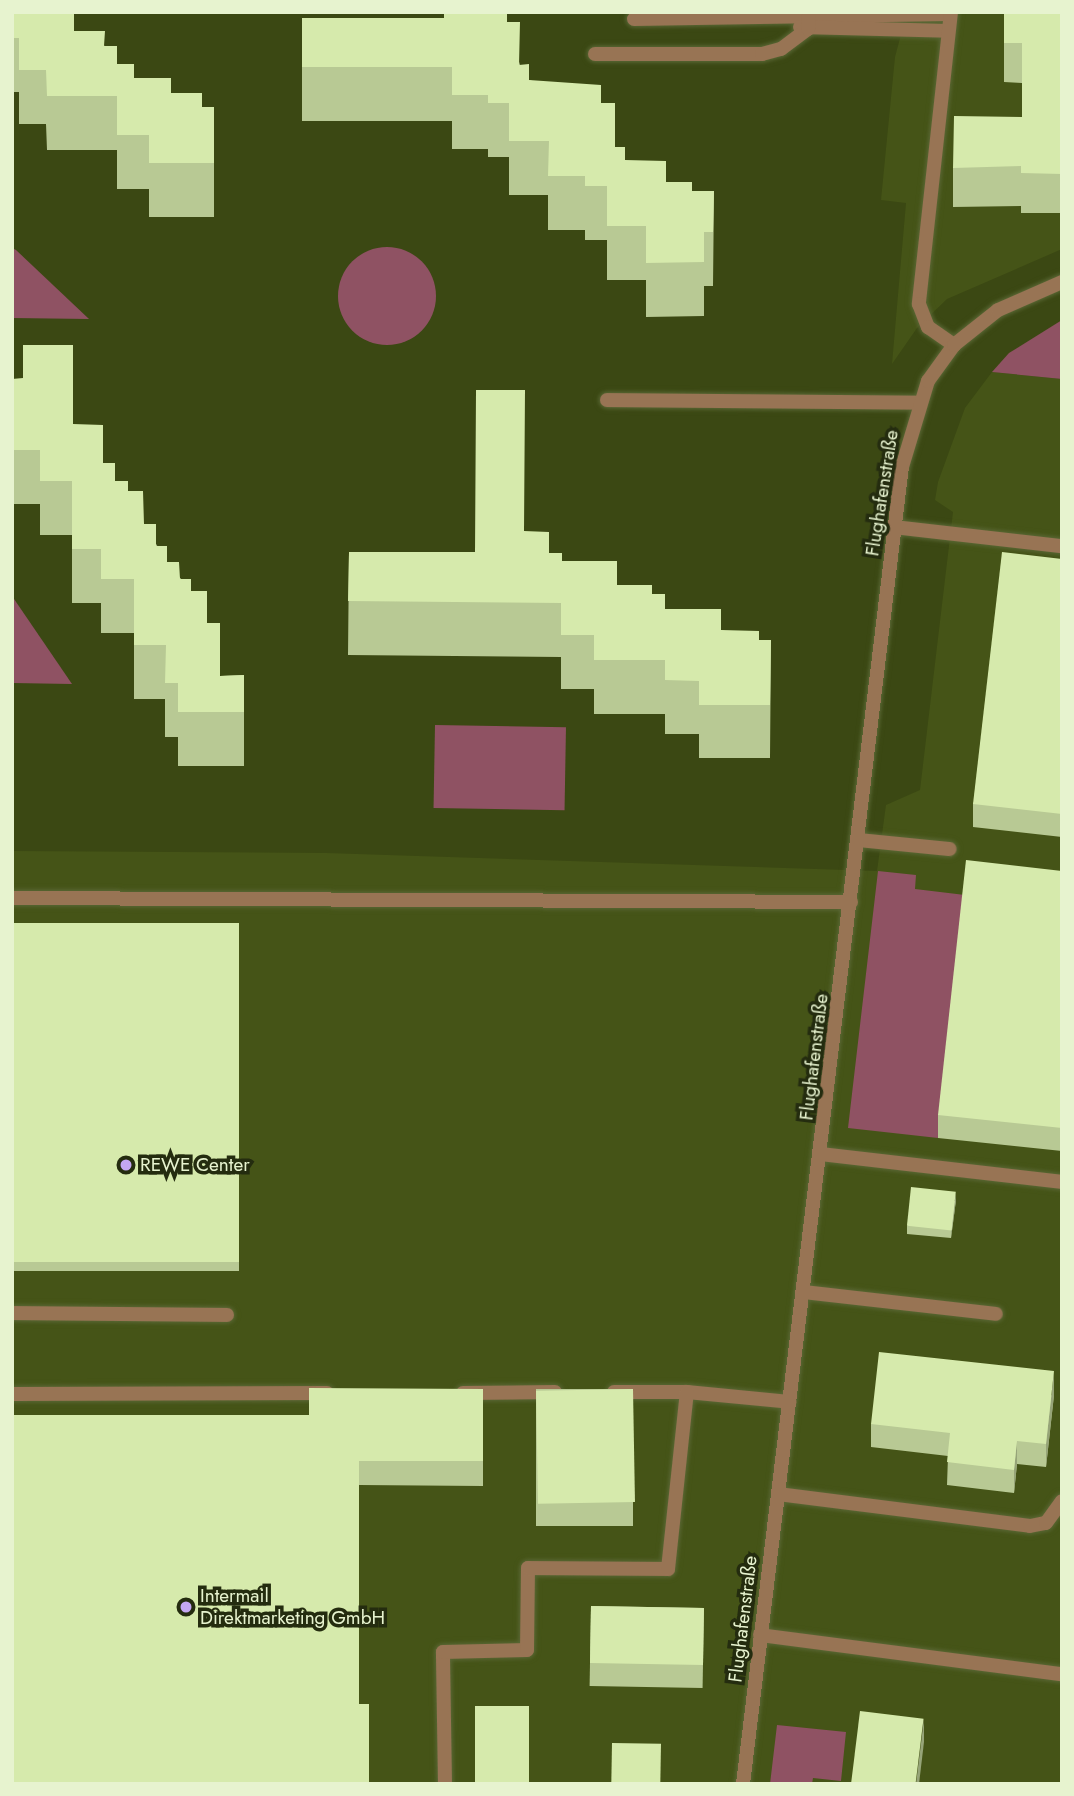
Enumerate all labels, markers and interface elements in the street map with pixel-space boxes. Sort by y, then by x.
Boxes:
street label: Flughafenstraße [861,428,903,558]
street label: Flughafenstraße [795,992,833,1122]
place label: REWE Center [140,1154,250,1176]
marker: REWE Center [118,1157,134,1173]
street label: Flughafenstraße [724,1554,762,1684]
place label: Intermail Direktmarketing GmbH [200,1585,385,1629]
marker: Intermail Direktmarketing GmbH [178,1599,194,1615]

